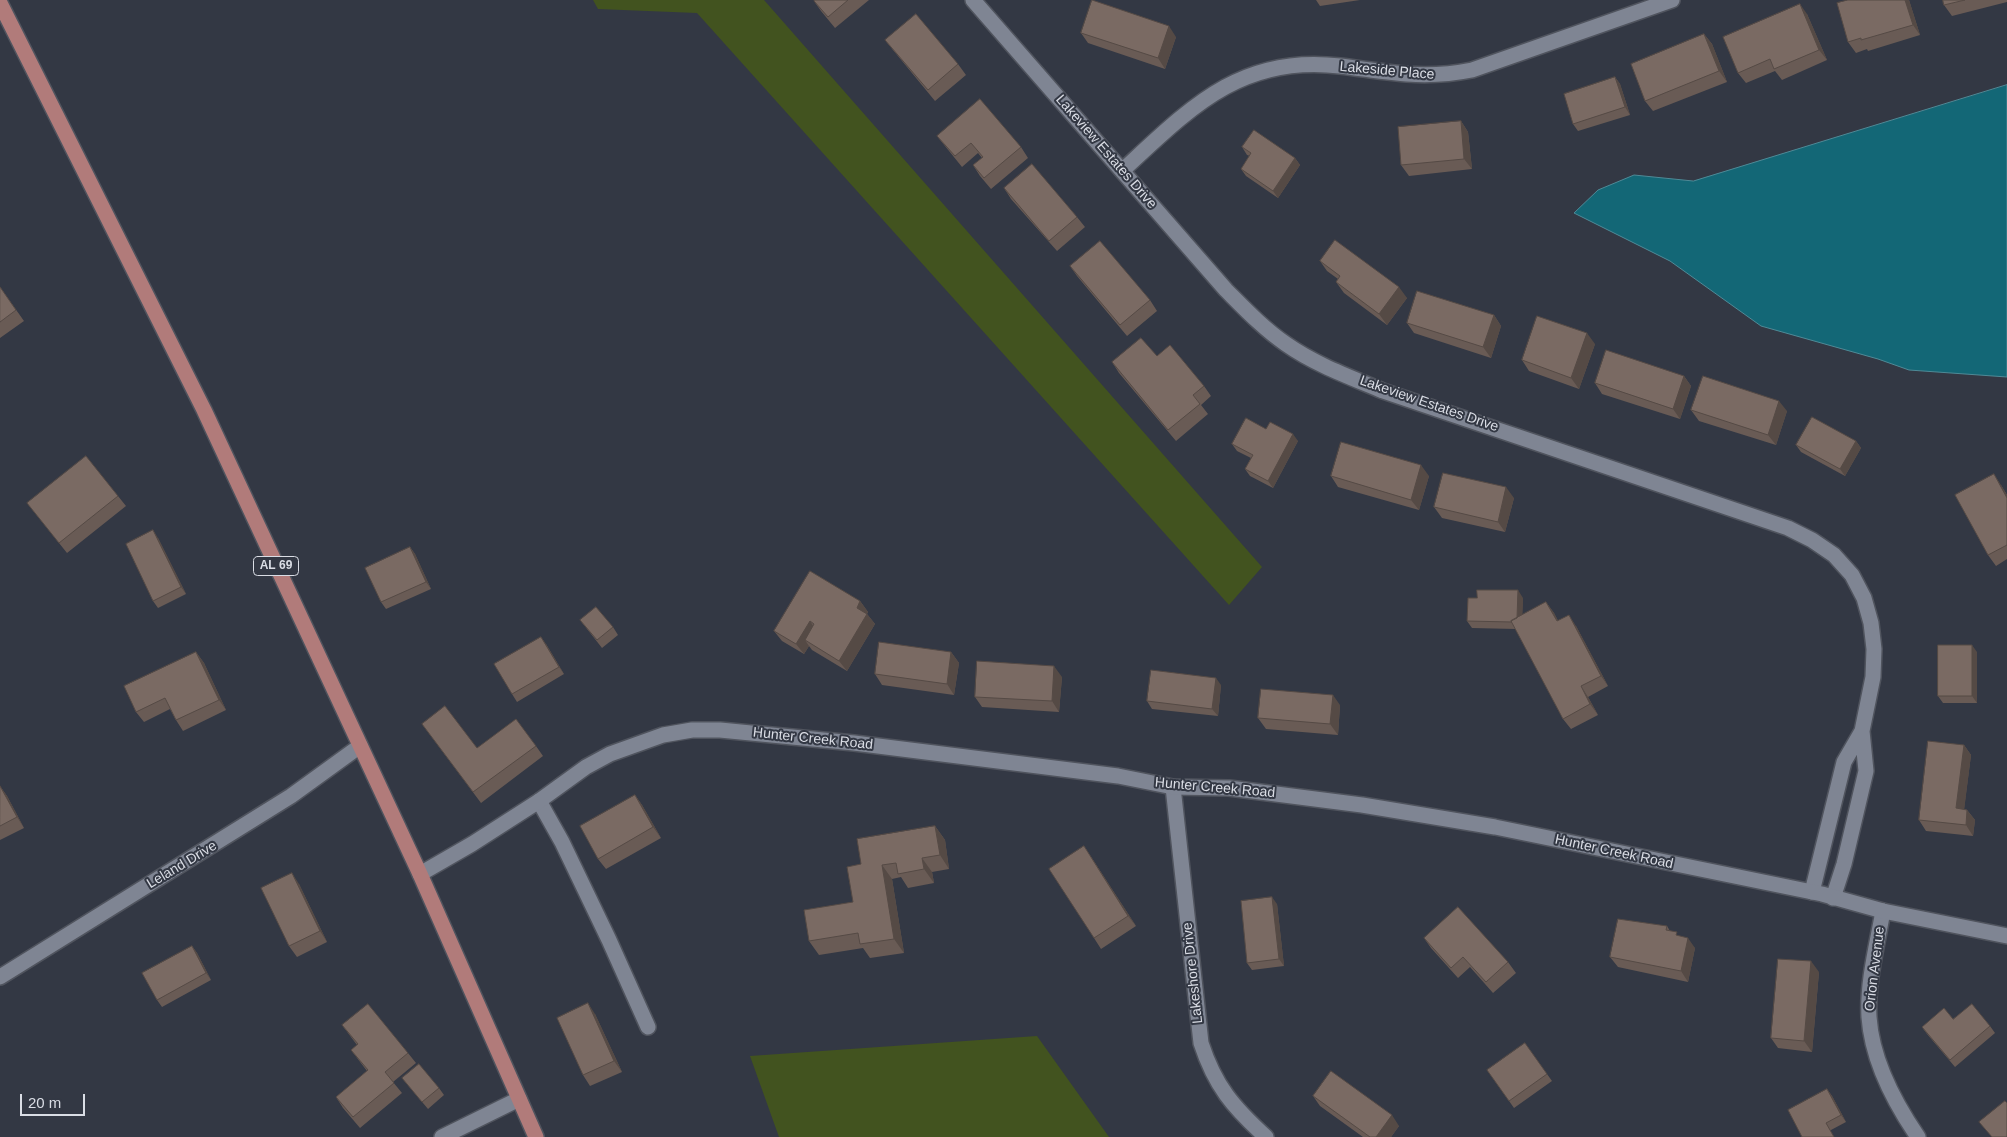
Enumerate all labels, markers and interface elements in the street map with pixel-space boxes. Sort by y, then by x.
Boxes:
street label: Lakeside Place [1339,58,1435,84]
street label: Lakeview Estates Drive [1052,92,1160,212]
street label: Lakeview Estates Drive [1357,372,1501,436]
road number: AL 69 [254,556,298,576]
street label: Hunter Creek Road [752,724,874,754]
street label: Hunter Creek Road [1154,774,1276,802]
street label: Hunter Creek Road [1553,831,1675,873]
street label: Leland Drive [144,838,220,892]
street label: Lakeshore Drive [1179,921,1207,1025]
street label: Orion Avenue [1861,926,1889,1012]
scale bar [22,1084,88,1116]
text: 20 m [28,1094,61,1111]

